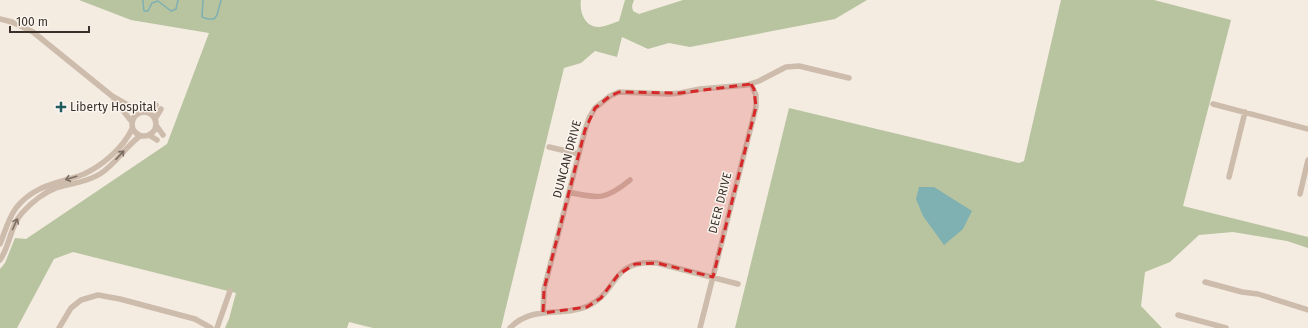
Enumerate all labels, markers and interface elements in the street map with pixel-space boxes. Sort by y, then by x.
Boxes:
scale bar [10,8,89,34]
text: 100 m [16,15,48,29]
place label: Liberty Hospital [70,100,157,114]
marker: Liberty Hospital [55,101,67,113]
street label: DUNCAN DRIVE [550,118,584,200]
one-way arrow [116,150,125,161]
street label: DEER DRIVE [706,171,734,235]
one-way arrow [65,175,78,182]
one-way arrow [12,219,20,231]

